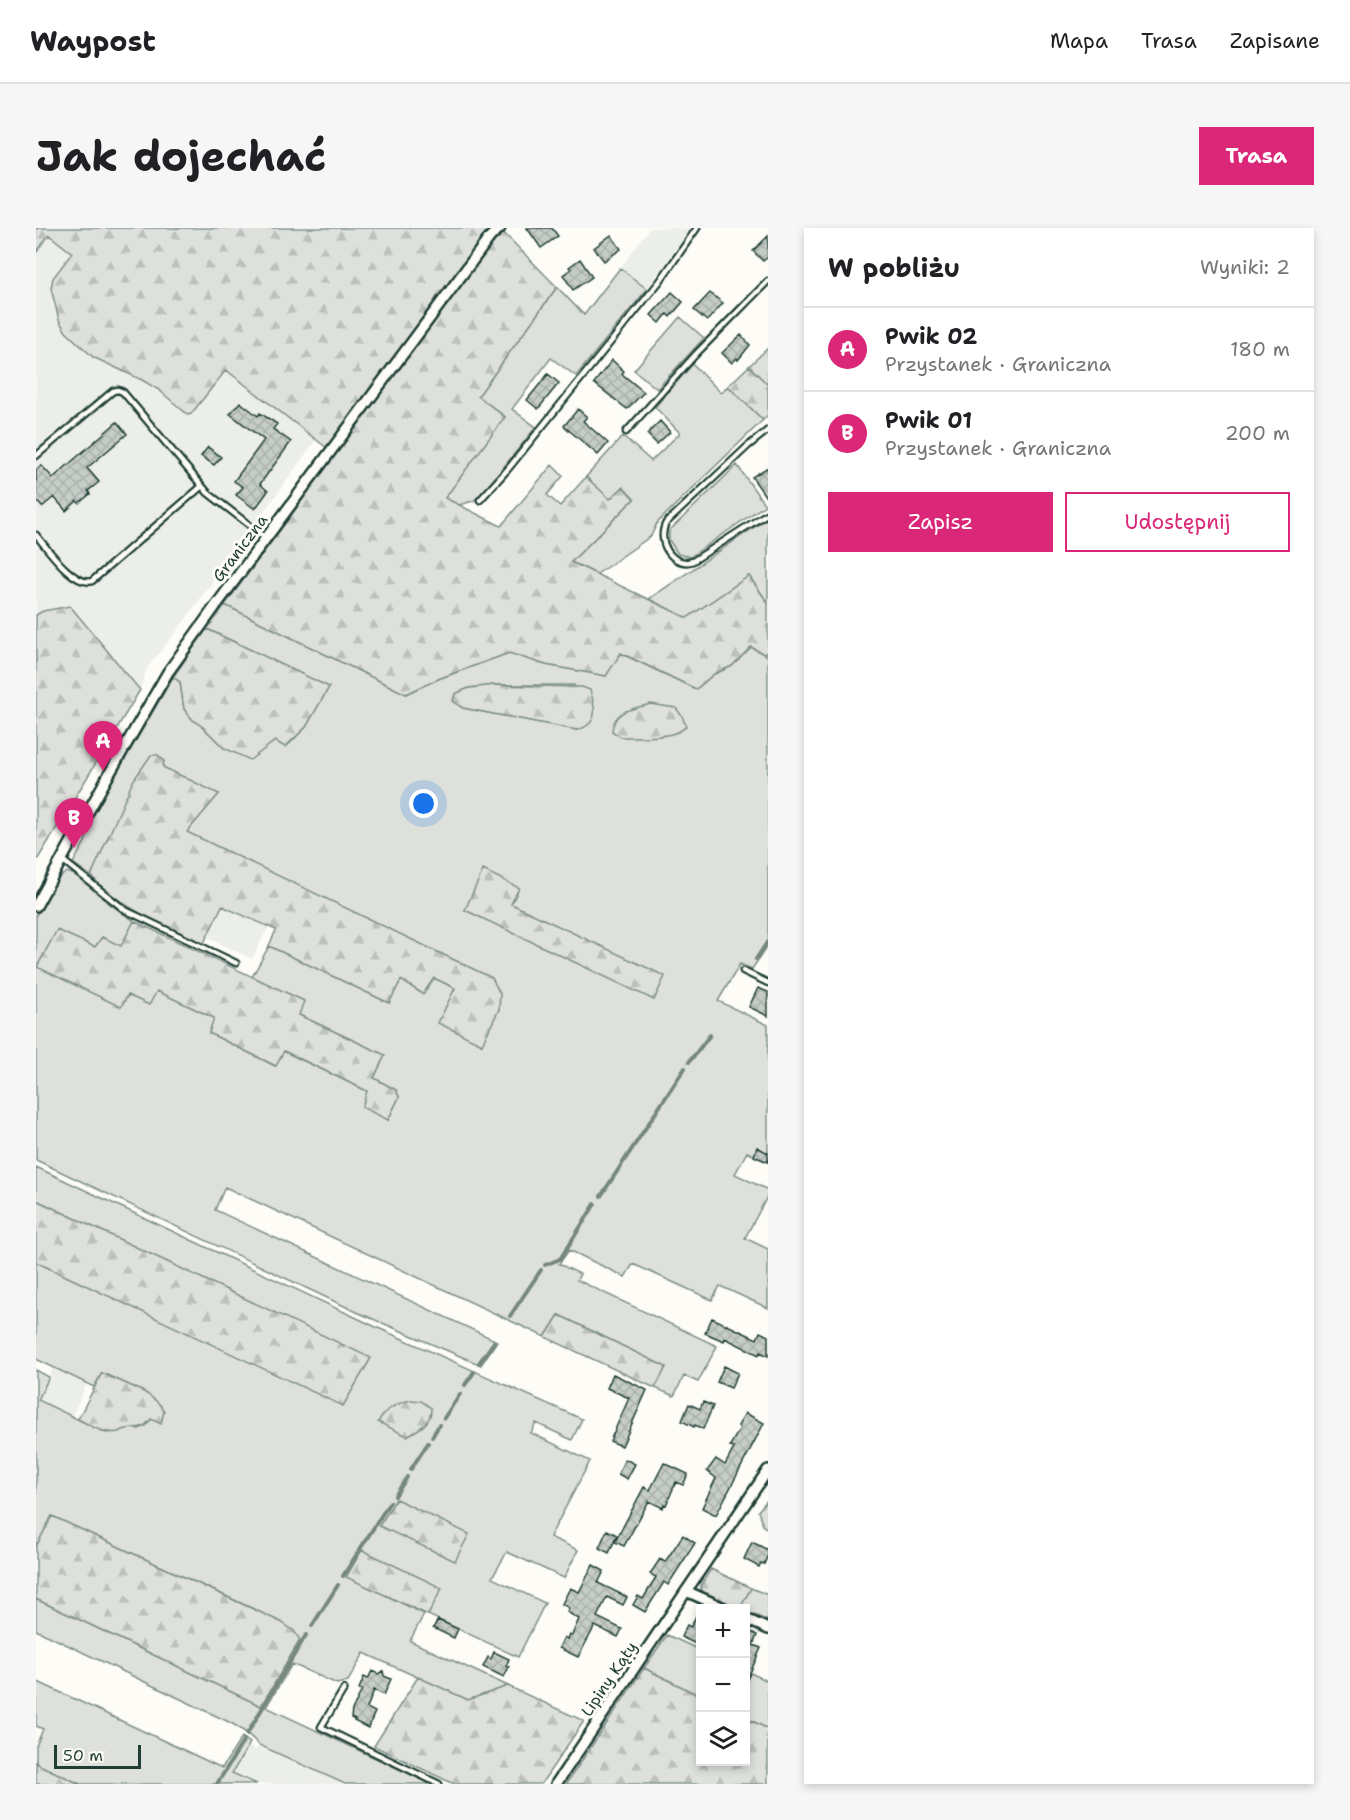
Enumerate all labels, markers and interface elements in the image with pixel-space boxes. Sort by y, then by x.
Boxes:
text: Waypost [30,22,156,60]
text: Mapa [1050,27,1108,55]
text: Trasa [1141,27,1197,55]
text: Zapisane [1230,27,1320,55]
button: Trasa [1199,127,1314,185]
text: Jak dojechać [36,128,326,184]
text: W pobliżu [828,250,960,285]
text: Wyniki: 2 [1200,254,1290,280]
text: Pwik 02 [885,322,977,351]
text: A [840,336,855,362]
text: 180 m [1230,336,1290,362]
text: Przystanek · Graniczna [885,351,1111,377]
text: Pwik 01 [885,406,972,435]
text: B [841,420,854,446]
text: 200 m [1225,420,1290,446]
text: Przystanek · Graniczna [885,435,1111,461]
button: Zapisz [828,492,1053,552]
button: Udostępnij [1065,492,1290,552]
street label: Graniczna [208,510,272,586]
pin: A [84,722,122,771]
your location [409,789,438,818]
pin: B [54,798,93,848]
map controls [696,1604,750,1766]
button: + [696,1604,750,1658]
street label: Lipiny Kąty [576,1637,642,1721]
button: − [696,1658,750,1712]
button: layers [696,1712,750,1766]
scale bar [54,1742,141,1770]
text: 50 m [63,1745,103,1766]

